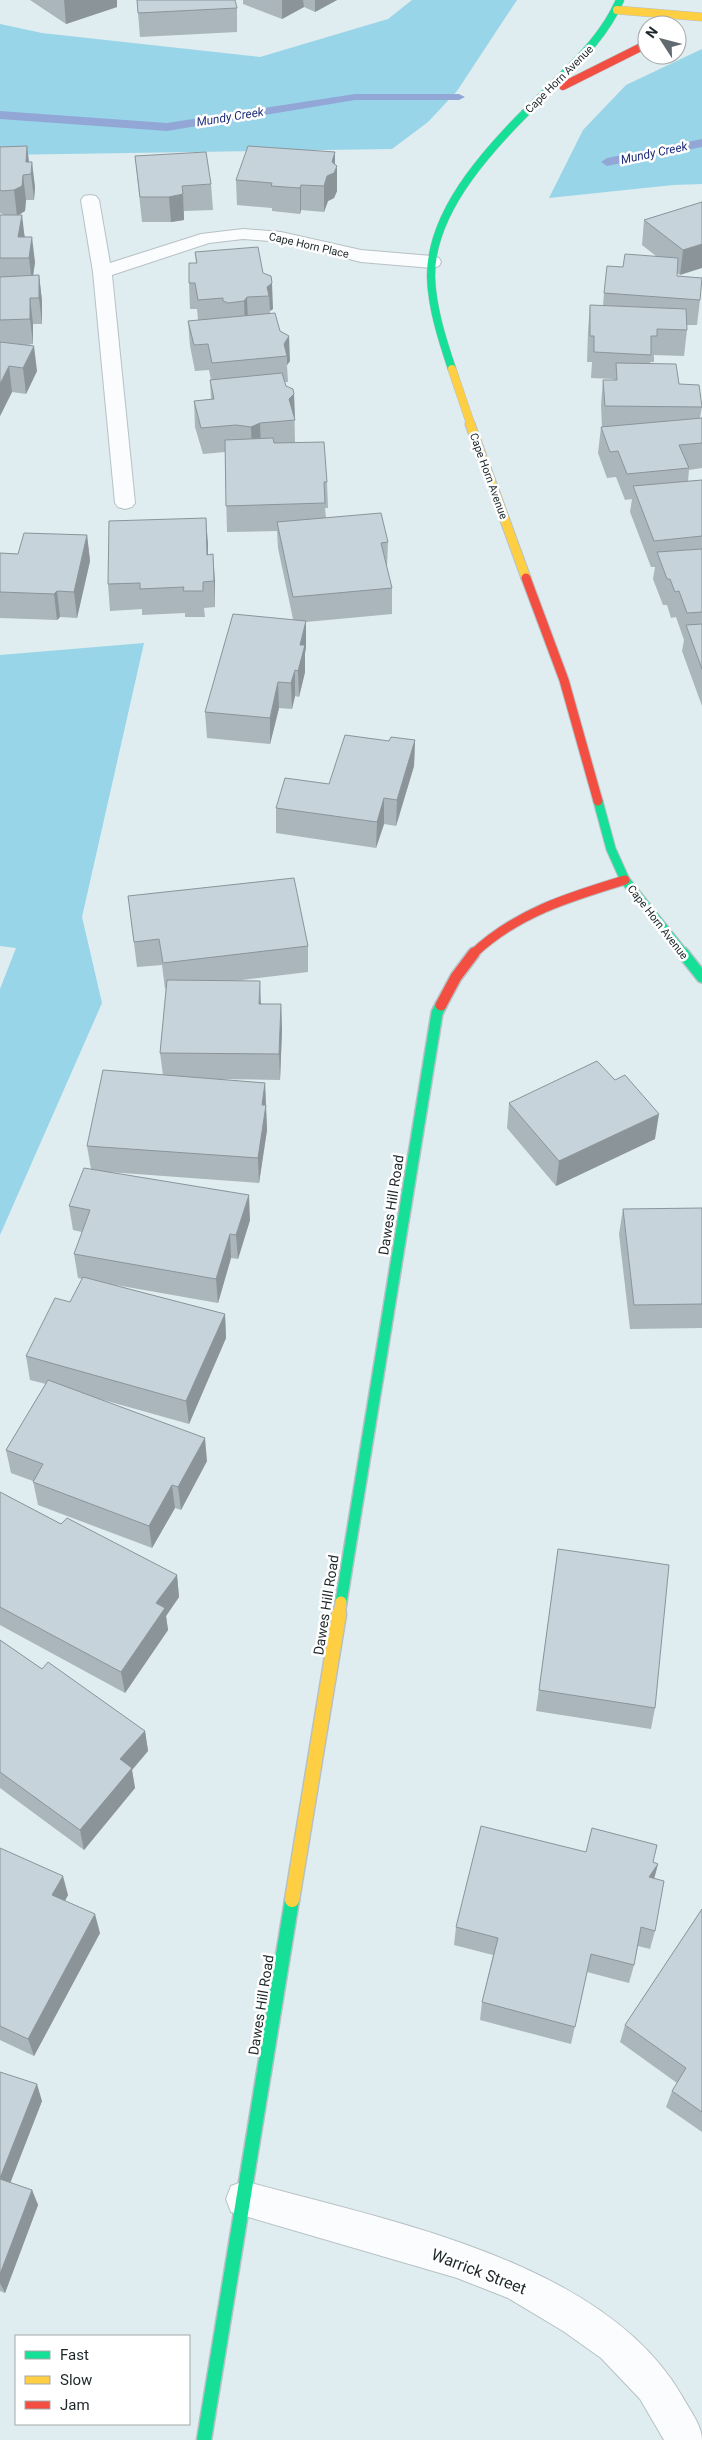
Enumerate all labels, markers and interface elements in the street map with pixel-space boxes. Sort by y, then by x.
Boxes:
north arrow [637,15,687,65]
text: N [642,24,661,41]
street label: Cape Horn Avenue [523,43,596,116]
water label: Mundy Creek [195,105,266,129]
water label: Mundy Creek [619,139,690,167]
street label: Cape Horn Place [268,230,350,261]
street label: Cape Horn Avenue [467,431,510,521]
street label: Cape Horn Avenue [625,883,691,962]
street label: Dawes Hill Road [375,1154,407,1256]
street label: Dawes Hill Road [310,1554,342,1656]
street label: Dawes Hill Road [245,1954,277,2056]
street label: Warrick Street [429,2245,529,2298]
legend [15,2335,190,2425]
text: Fast [60,2346,89,2364]
text: Slow [60,2371,92,2389]
text: Jam [60,2396,90,2414]

